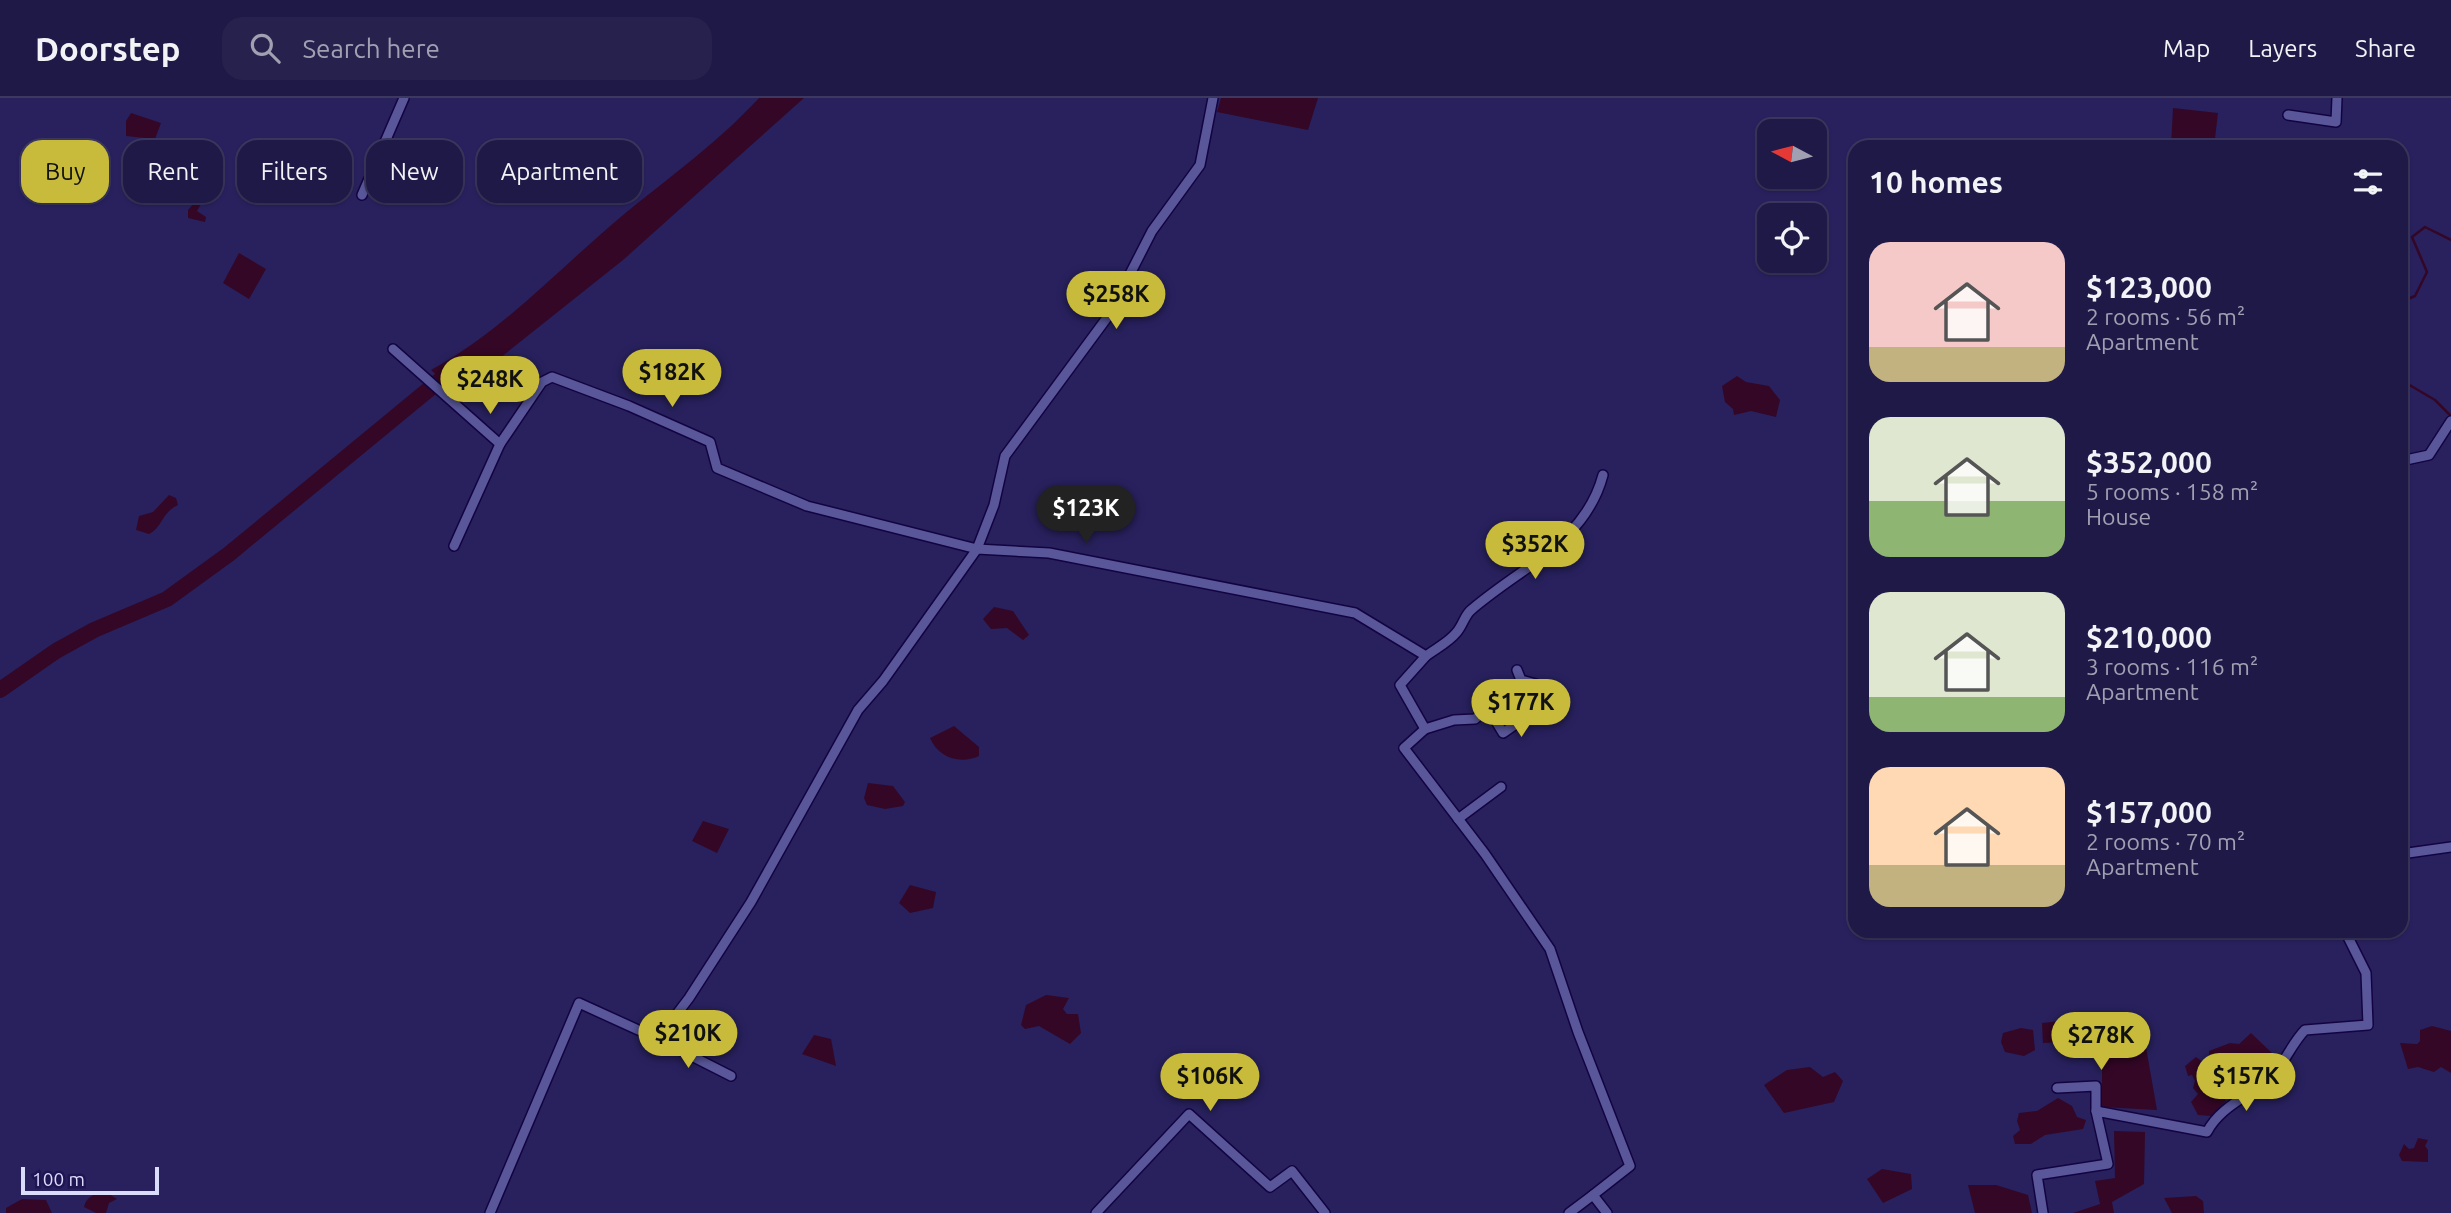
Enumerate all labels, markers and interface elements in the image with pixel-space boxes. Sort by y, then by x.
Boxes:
search box [222,17,712,80]
icon: search [246,29,284,67]
text: Doorstep [35,30,180,67]
text: Search here [302,34,440,63]
text: Map [2163,35,2210,62]
text: Layers [2248,35,2317,62]
text: Share [2355,35,2416,62]
north arrow [1757,119,1827,189]
map controls [1757,119,1827,273]
chip: Buy [21,140,109,203]
chip: Rent [123,140,223,203]
chip: Filters [237,140,352,203]
chip: New [366,140,463,203]
chip: Apartment [477,140,642,203]
icon: filters [2349,163,2387,201]
text: 10 homes [1869,165,2003,199]
button: locate [1757,203,1827,273]
icon: home [1925,270,2009,354]
text: $123,000 [2086,270,2212,304]
pin: $258K [1067,272,1165,331]
text: $258K [1082,281,1150,306]
text: 2 rooms · 56 m² [2086,304,2245,329]
text: Apartment [2086,329,2199,354]
pin: $182K [623,350,721,409]
pin: $248K [441,356,539,416]
text: $182K [638,359,706,384]
text: $248K [456,366,524,391]
icon: home [1925,445,2009,529]
text: $352,000 [2086,445,2212,479]
text: 5 rooms · 158 m² [2086,479,2258,504]
pin: $123K [1037,486,1135,545]
text: $123K [1052,495,1120,520]
text: House [2086,504,2151,529]
pin: $352K [1486,522,1584,581]
text: $352K [1501,531,1569,556]
icon: home [1925,620,2009,704]
text: $210,000 [2086,620,2212,654]
text: 3 rooms · 116 m² [2086,654,2258,679]
text: Apartment [2086,679,2199,704]
pin: $177K [1472,680,1570,739]
text: $177K [1487,689,1555,714]
icon: home [1925,795,2009,879]
text: $157,000 [2086,795,2212,829]
text: 2 rooms · 70 m² [2086,829,2245,854]
text: Apartment [2086,854,2199,879]
pin: $210K [639,1010,737,1070]
pin: $278K [2052,1012,2150,1072]
text: $210K [654,1020,722,1045]
text: $278K [2067,1022,2135,1047]
pin: $106K [1161,1054,1259,1113]
pin: $157K [2197,1054,2295,1113]
text: $106K [1176,1063,1244,1088]
text: $157K [2212,1063,2280,1088]
scale bar [21,1164,159,1196]
text: 100 m [32,1168,85,1190]

